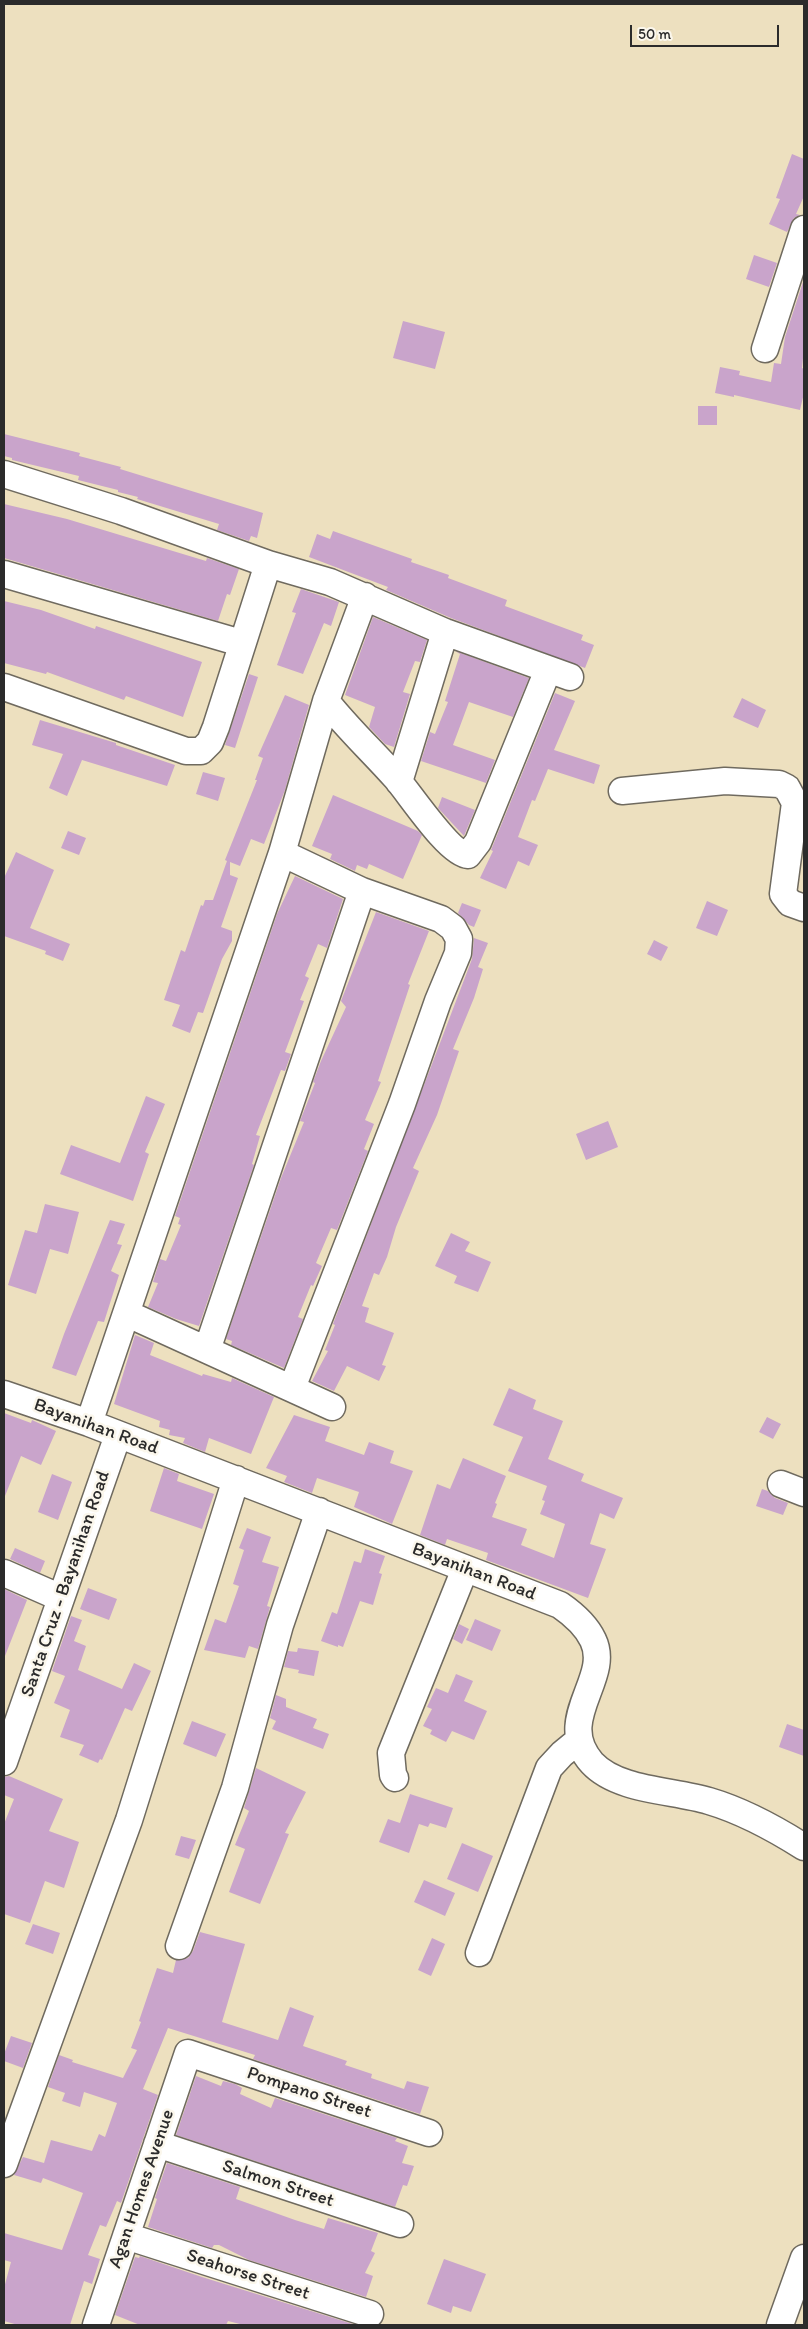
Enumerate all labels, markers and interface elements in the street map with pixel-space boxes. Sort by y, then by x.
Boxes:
scale bar [633,15,782,47]
text: 50 m [638,25,671,43]
street label: Bayanihan Road [30,1394,162,1460]
street label: Santa Cruz - Bayanihan Road [16,1468,116,1700]
street label: Bayanihan Road [409,1538,539,1606]
street label: Pompano Street [244,2062,374,2124]
street label: Agan Homes Avenue [104,2107,180,2271]
street label: Salmon Street [219,2155,337,2213]
street label: Seahorse Street [183,2244,313,2306]

